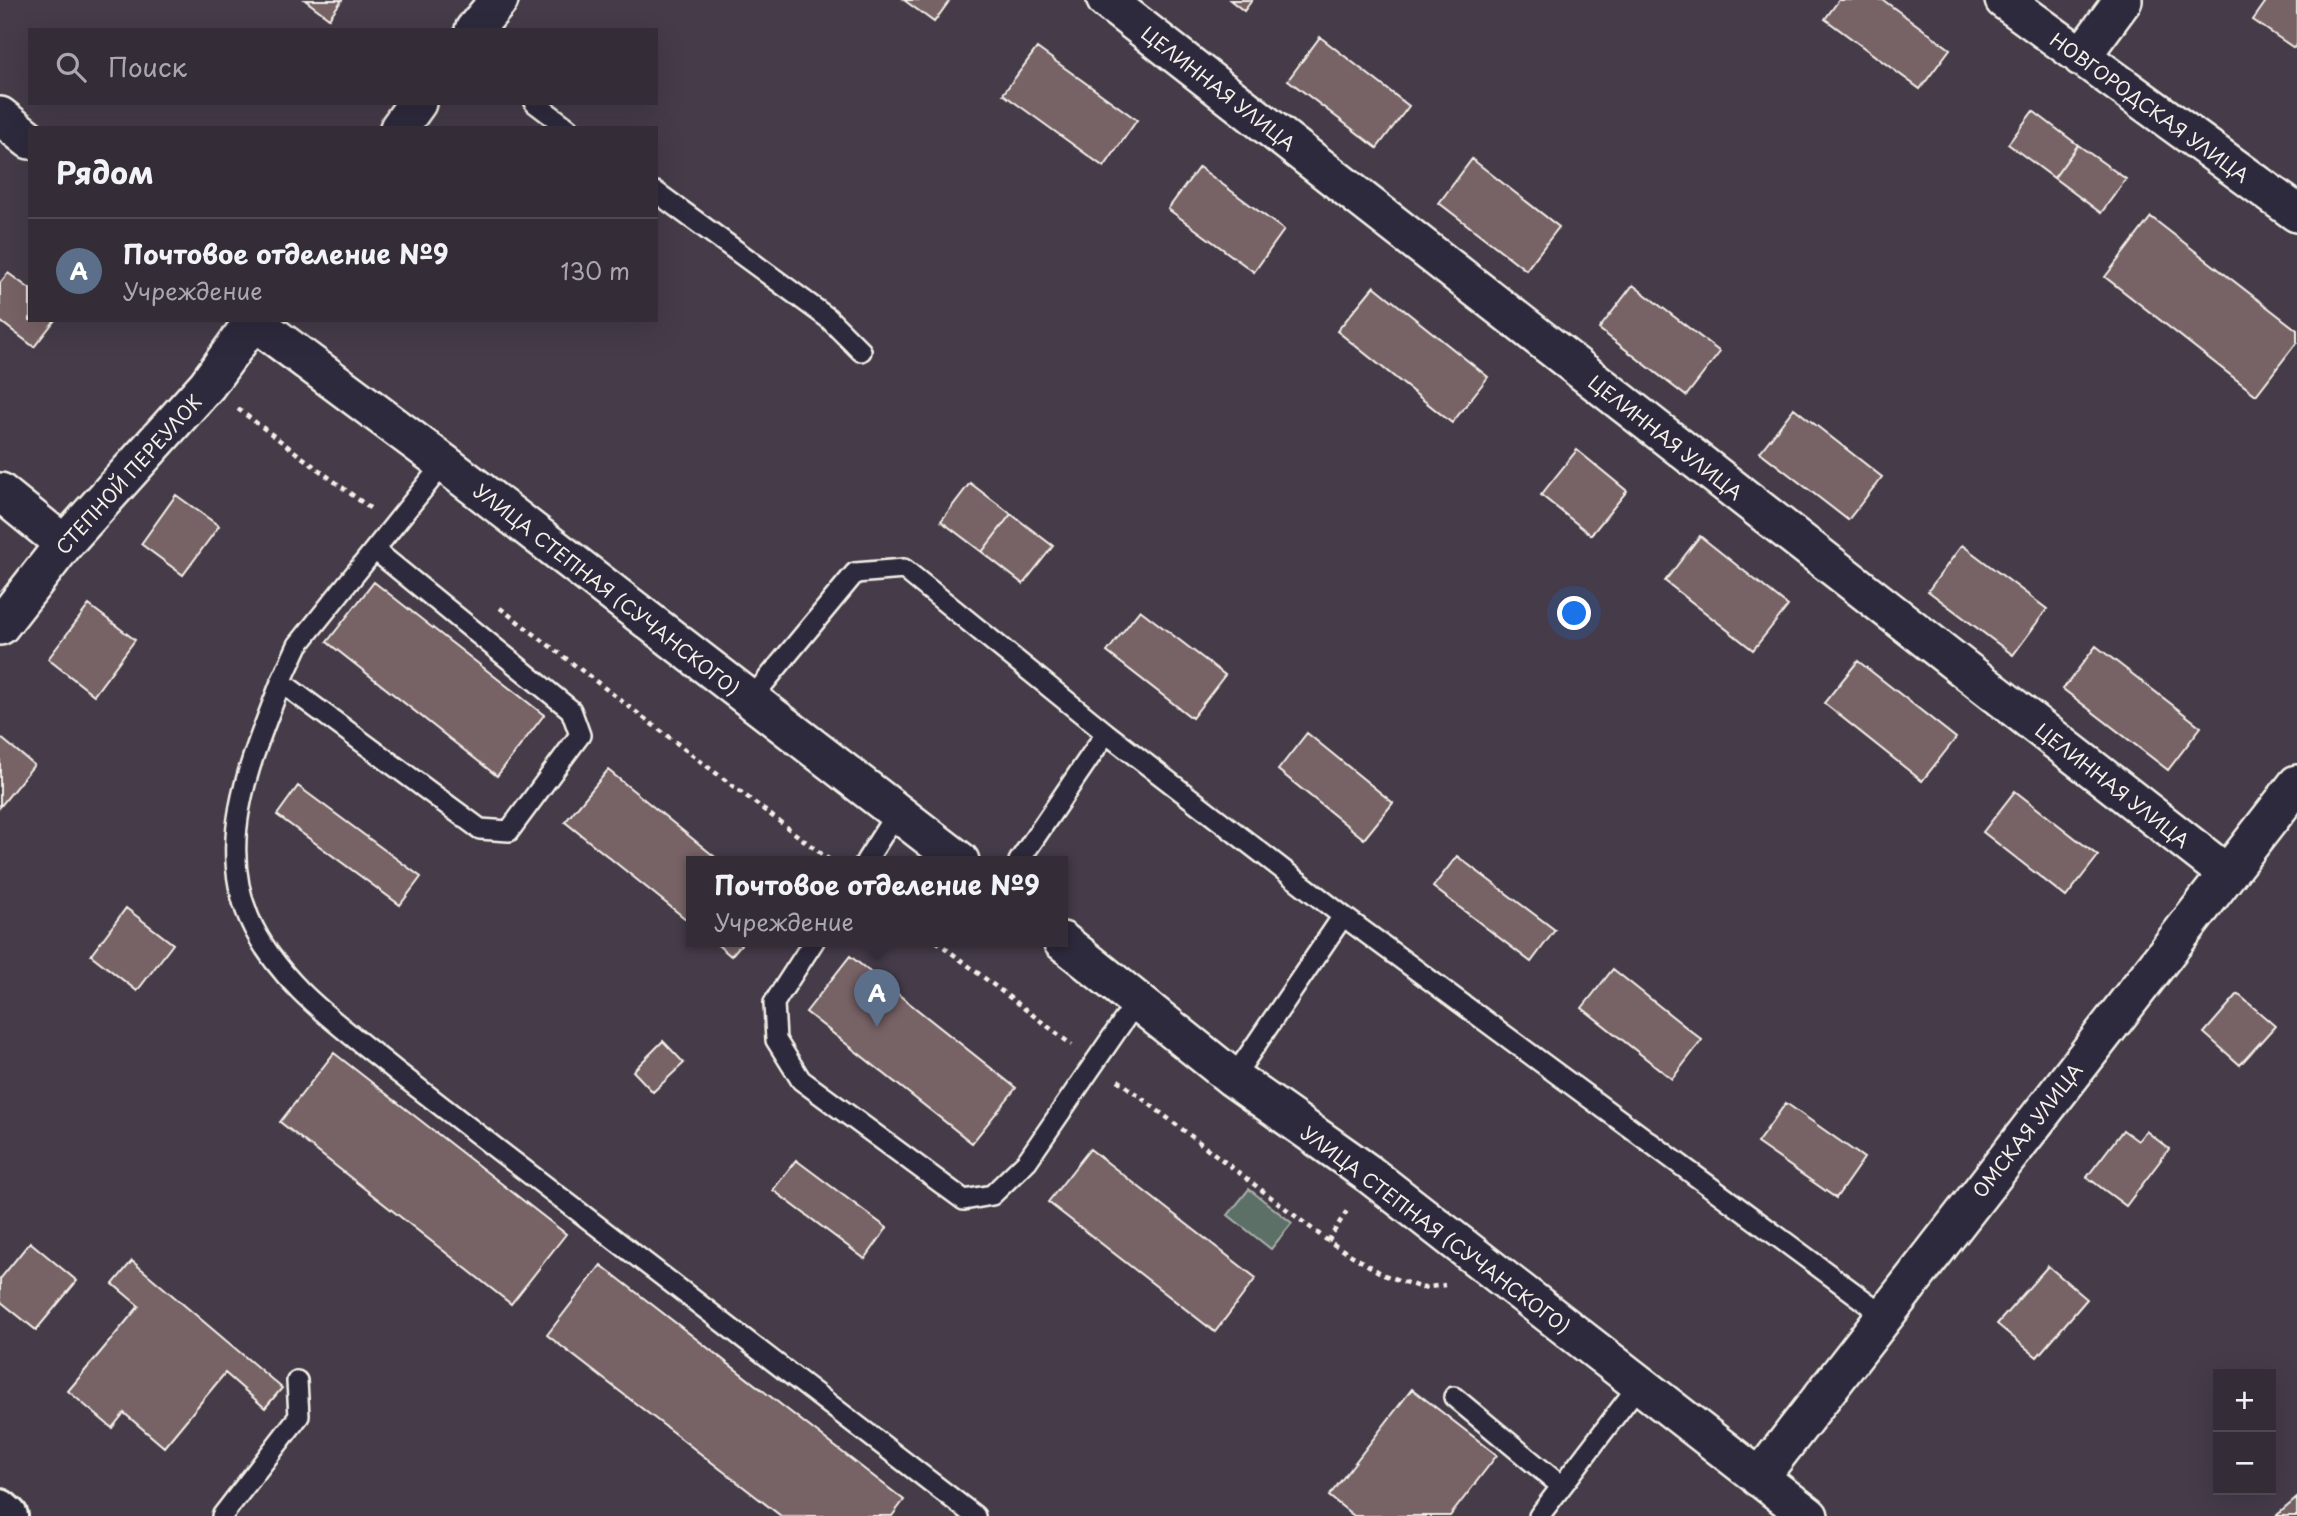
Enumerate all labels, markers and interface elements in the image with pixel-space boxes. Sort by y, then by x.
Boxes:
street label: ЦЕЛИННАЯ УЛИЦА [1136,19,1302,157]
street label: НОВГОРОДСКАЯ УЛИЦА [2045,25,2255,189]
search box [28,28,658,105]
text: Поиск [108,47,187,86]
icon: search [52,48,90,86]
text: Рядом [56,149,154,194]
text: Почтовое отделение №9 [123,234,449,273]
text: A [70,253,88,288]
text: 130 m [560,253,630,288]
text: Учреждение [123,273,263,308]
street label: ЦЕЛИННАЯ УЛИЦА [1583,368,1749,506]
street label: СТЕПНОЙ ПЕРЕУЛОК [49,388,207,560]
street label: УЛИЦА СТЕПНАЯ (СУЧАНСКОГО) [468,476,746,702]
your location [1557,596,1591,630]
street label: ЦЕЛИННАЯ УЛИЦА [2030,716,2196,854]
popup [686,856,1068,947]
text: Почтовое отделение №9 [714,865,1040,904]
text: Учреждение [714,904,854,939]
pin: A [854,969,900,1027]
street label: ОМСКАЯ УЛИЦА [1965,1057,2089,1203]
street label: УЛИЦА СТЕПНАЯ (СУЧАНСКОГО) [1296,1118,1576,1340]
map controls [2213,1369,2276,1495]
button: + [2213,1369,2276,1432]
button: − [2213,1432,2276,1495]

